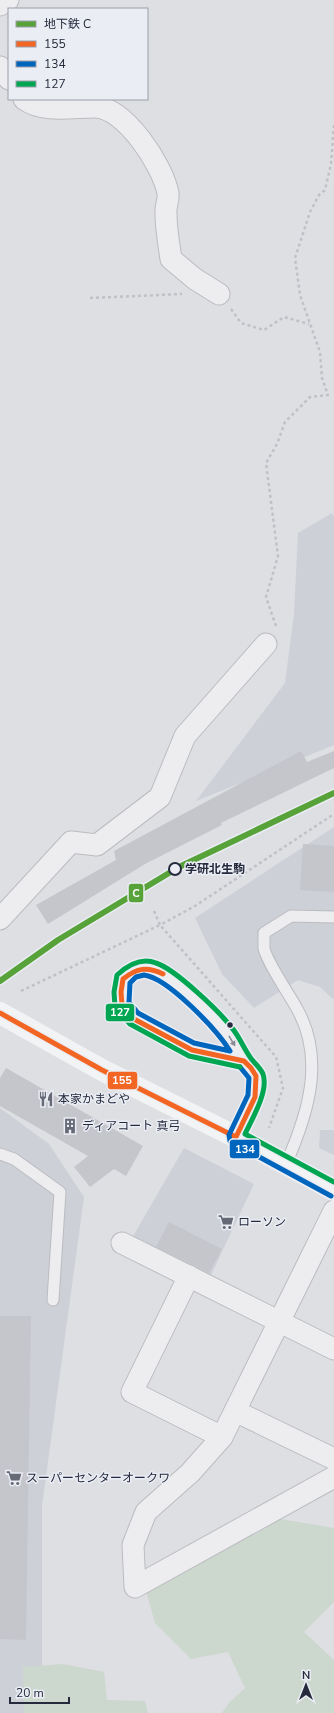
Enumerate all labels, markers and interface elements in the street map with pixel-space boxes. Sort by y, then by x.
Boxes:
legend [8,8,148,100]
text: 地下鉄 C [44,16,91,32]
text: 155 [44,36,66,52]
text: 134 [44,56,66,72]
text: 127 [44,76,66,92]
place label: 学研北生駒 [185,861,245,877]
marker: 学研北生駒 [168,862,182,876]
line badge: C [128,883,144,903]
text: C [132,886,140,901]
line badge: 127 [105,1003,135,1022]
text: 127 [110,1005,130,1020]
unlabelled marker [225,1020,235,1030]
one-way arrow [228,1035,235,1047]
line badge: 155 [107,1071,138,1090]
text: 155 [112,1073,132,1088]
restaurant icon: 本家かまどや [37,1090,55,1108]
place label: 本家かまどや [58,1091,130,1107]
building icon: ディアコート 真弓 [61,1117,79,1135]
place label: ディアコート 真弓 [82,1118,180,1134]
line badge: 134 [229,1139,260,1159]
text: 134 [235,1142,255,1157]
supermarket icon: ローソン [217,1213,235,1231]
place label: ローソン [238,1214,286,1230]
supermarket icon: スーパーセンターオークワ [5,1469,23,1487]
place label: スーパーセンターオークワ [26,1470,170,1486]
north arrow [286,1665,326,1705]
text: N [302,1668,310,1683]
scale bar [10,1679,69,1705]
text: 20 m [16,1685,44,1701]

